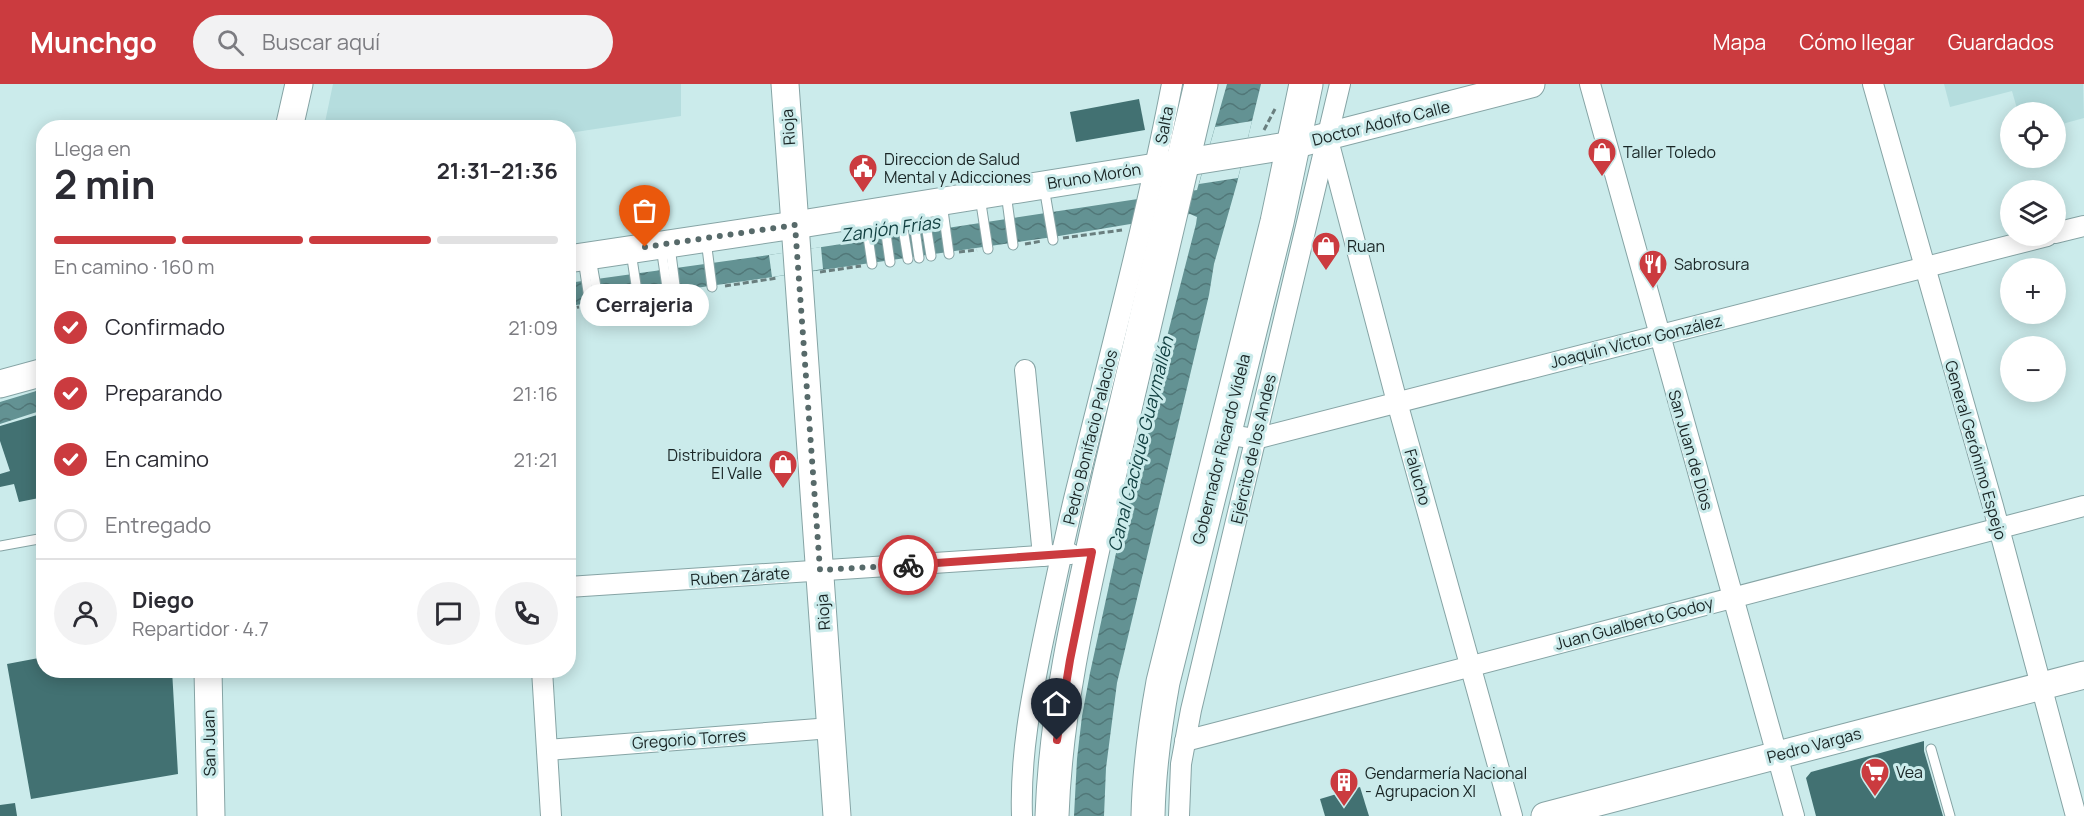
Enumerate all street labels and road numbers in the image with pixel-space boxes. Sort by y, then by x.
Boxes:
street label: Doctor Adolfo Calle [1310,95,1452,151]
street label: Salta [1150,104,1178,146]
street label: Rioja [776,108,800,146]
street label: Bruno Morón [1046,158,1142,194]
street label: Joaquín Víctor González [1548,309,1724,373]
street label: Pedro Bonifacio Palacios [1058,347,1122,527]
street label: Gobernador Ricardo Videla [1187,352,1255,546]
street label: General Gerónimo Espejo [1940,358,2012,542]
street label: Ejército de los Andes [1225,372,1281,526]
street label: San Juan de Dios [1663,387,1719,513]
street label: Falucho [1399,446,1437,508]
street label: Ruben Zárate [690,562,790,590]
street label: Juan Gualberto Godoy [1552,591,1716,655]
street label: Rioja [811,593,835,631]
street label: San Juan [197,709,221,777]
street label: Pedro Vargas [1764,722,1864,768]
street label: Gregorio Torres [631,724,747,754]

